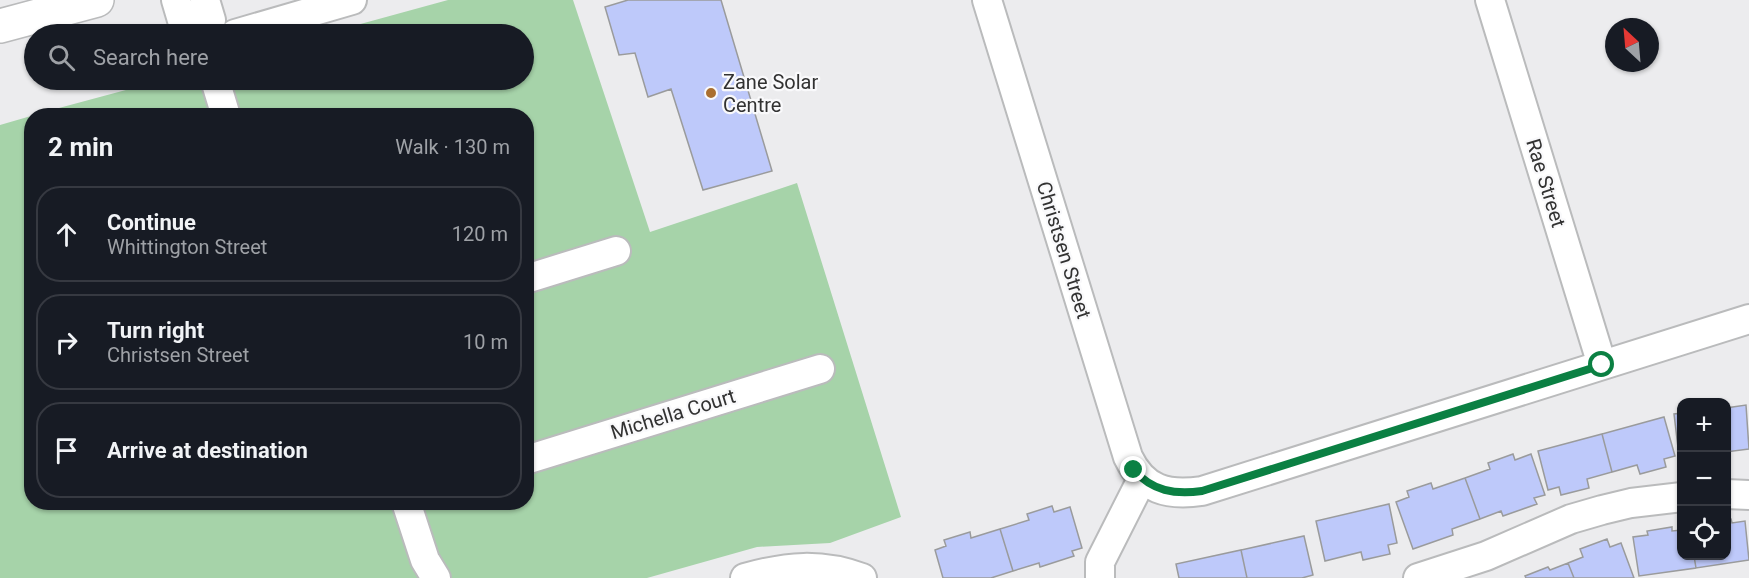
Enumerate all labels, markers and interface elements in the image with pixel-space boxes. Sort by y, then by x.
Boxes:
north arrow [1605,18,1659,72]
search box [24,24,534,90]
icon: search [45,41,78,74]
text: Search here [93,45,209,70]
place label: Zane Solar Centre [723,70,818,117]
marker: Zane Solar Centre [704,86,718,100]
text: 2 min [48,132,113,162]
text: Walk · 130 m [395,135,510,159]
street label: Rae Street [1521,136,1571,230]
street label: Christsen Street [1032,178,1096,322]
text: Continue [107,210,196,235]
icon: ahead [50,218,83,251]
text: 120 m [452,222,508,246]
text: Whittington Street [107,235,267,259]
text: Turn right [107,318,204,343]
icon: right [50,326,83,359]
text: 10 m [463,330,508,354]
text: Christsen Street [107,343,249,367]
route start [1588,351,1614,377]
street label: Michella Court [608,384,738,444]
map controls [1677,398,1731,560]
button: + [1677,398,1731,452]
icon: arrive [50,434,83,467]
text: Arrive at destination [107,438,308,463]
button: − [1677,452,1731,506]
route end [1120,456,1146,482]
button: locate [1677,506,1731,560]

